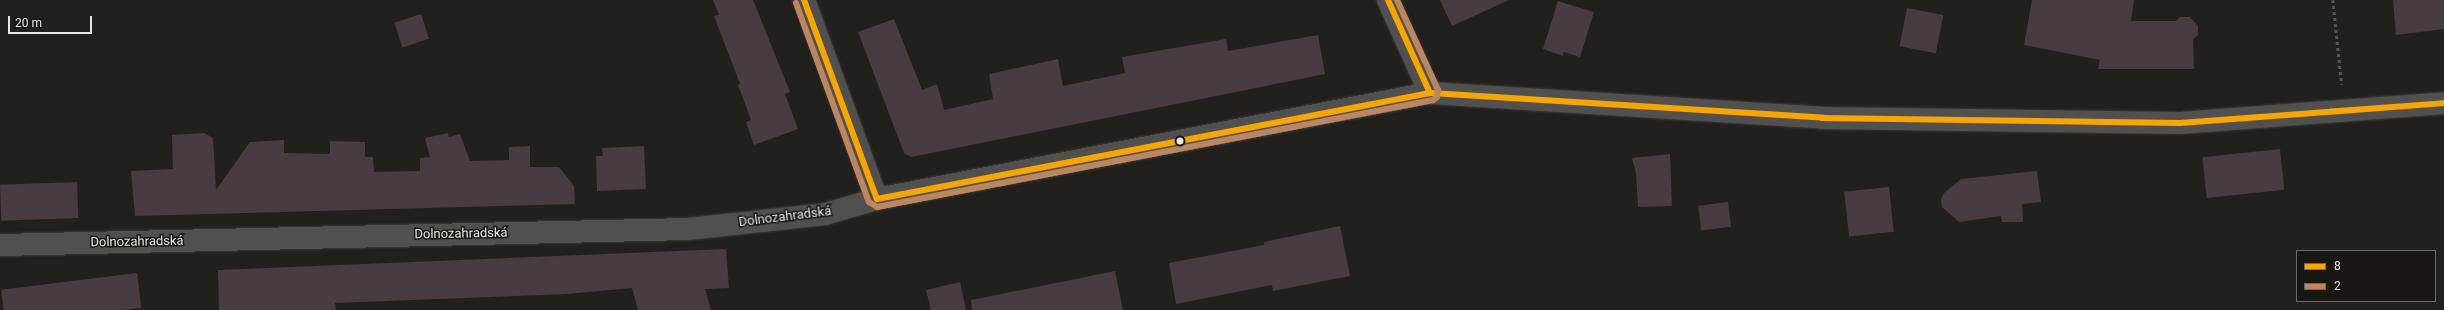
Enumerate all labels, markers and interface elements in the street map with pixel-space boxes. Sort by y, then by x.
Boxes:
scale bar [10,8,94,34]
text: 20 m [15,16,42,30]
unlabelled marker [1175,136,1185,146]
street label: Dolnozahradská [738,204,832,230]
street label: Dolnozahradská [414,225,508,243]
street label: Dolnozahradská [90,233,184,251]
legend [2296,250,2436,302]
text: 8 [2334,259,2341,273]
text: 2 [2334,279,2341,293]

